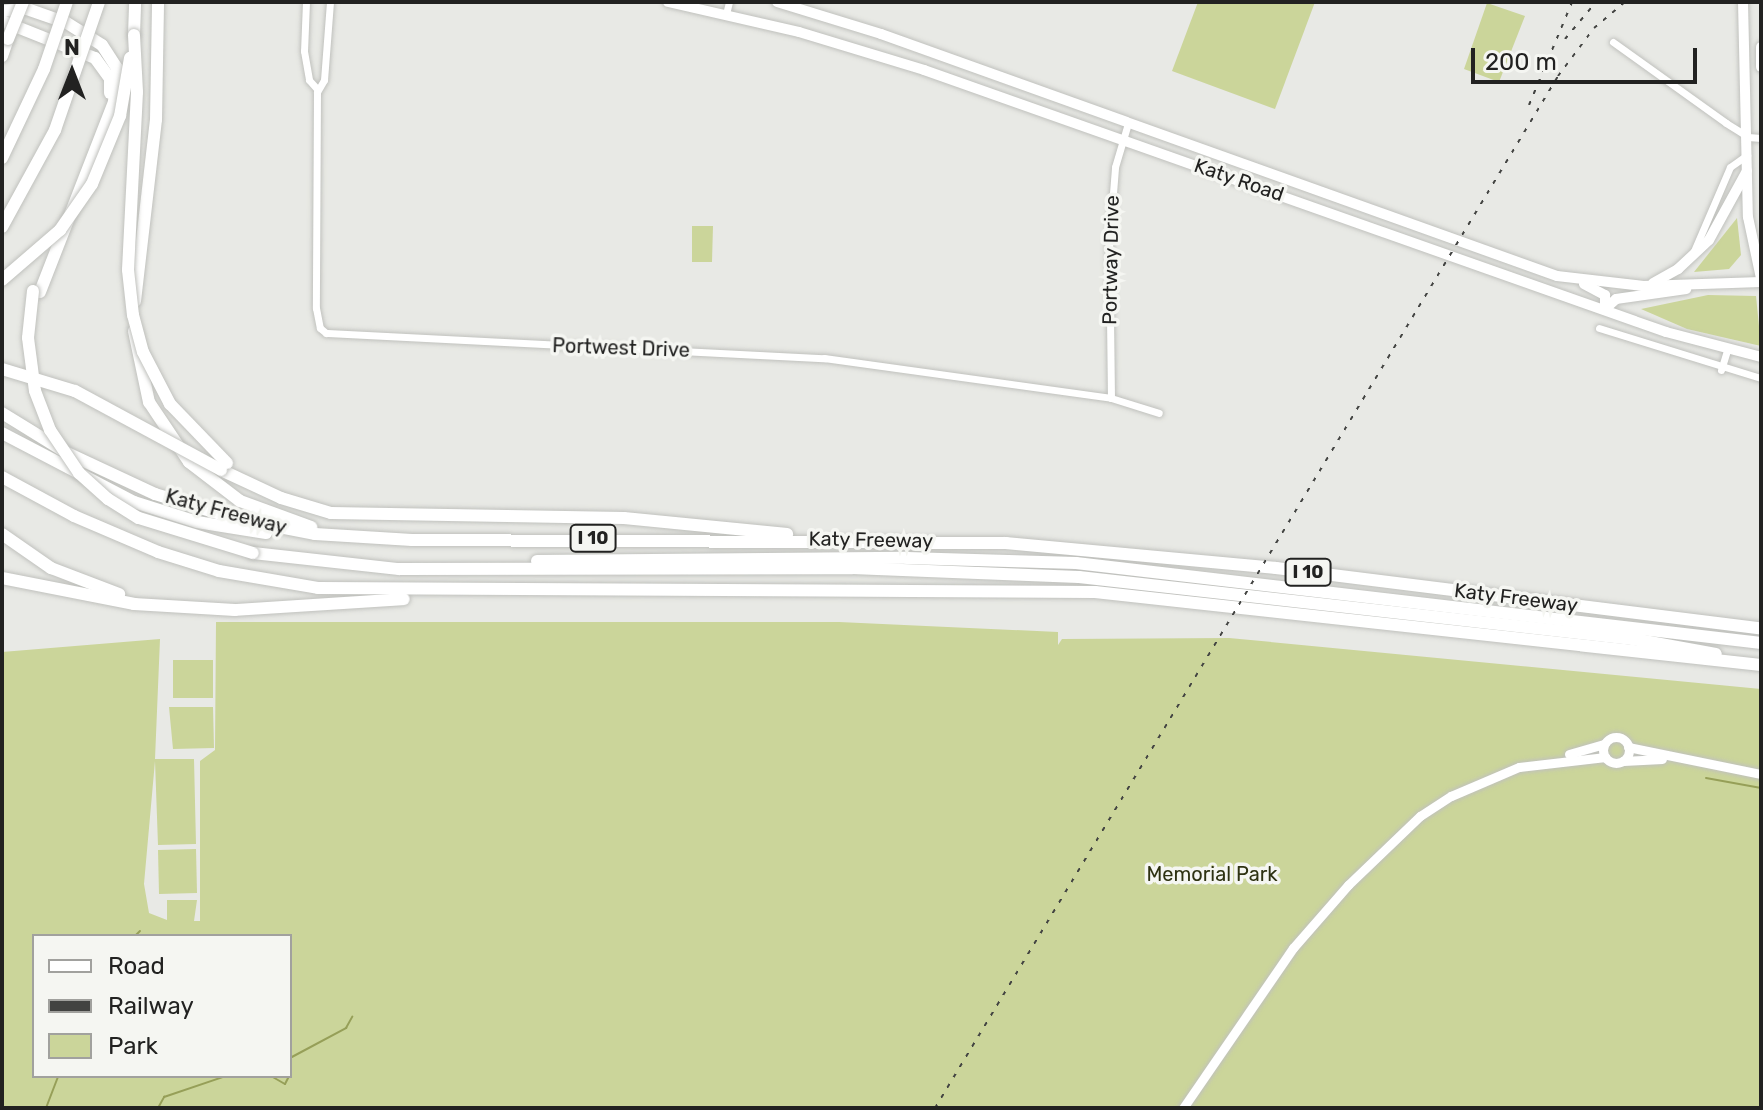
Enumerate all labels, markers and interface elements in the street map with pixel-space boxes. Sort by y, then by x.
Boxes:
north arrow [32,32,112,112]
scale bar [1475,32,1701,82]
text: N [64,34,80,61]
text: 200 m [1485,48,1557,76]
street label: Katy Road [1191,153,1287,207]
street label: Portway Drive [1098,195,1124,325]
street label: Portwest Drive [552,334,690,362]
street label: Katy Freeway [162,484,290,540]
road number: I 10 [569,524,617,552]
street label: Katy Freeway [808,527,934,553]
road number: I 10 [1284,558,1332,586]
street label: Katy Freeway [1452,578,1580,618]
park label: Memorial Park [1146,862,1278,886]
legend [32,934,292,1078]
text: Road [108,952,165,980]
text: Railway [108,992,194,1020]
text: Park [108,1032,158,1060]

